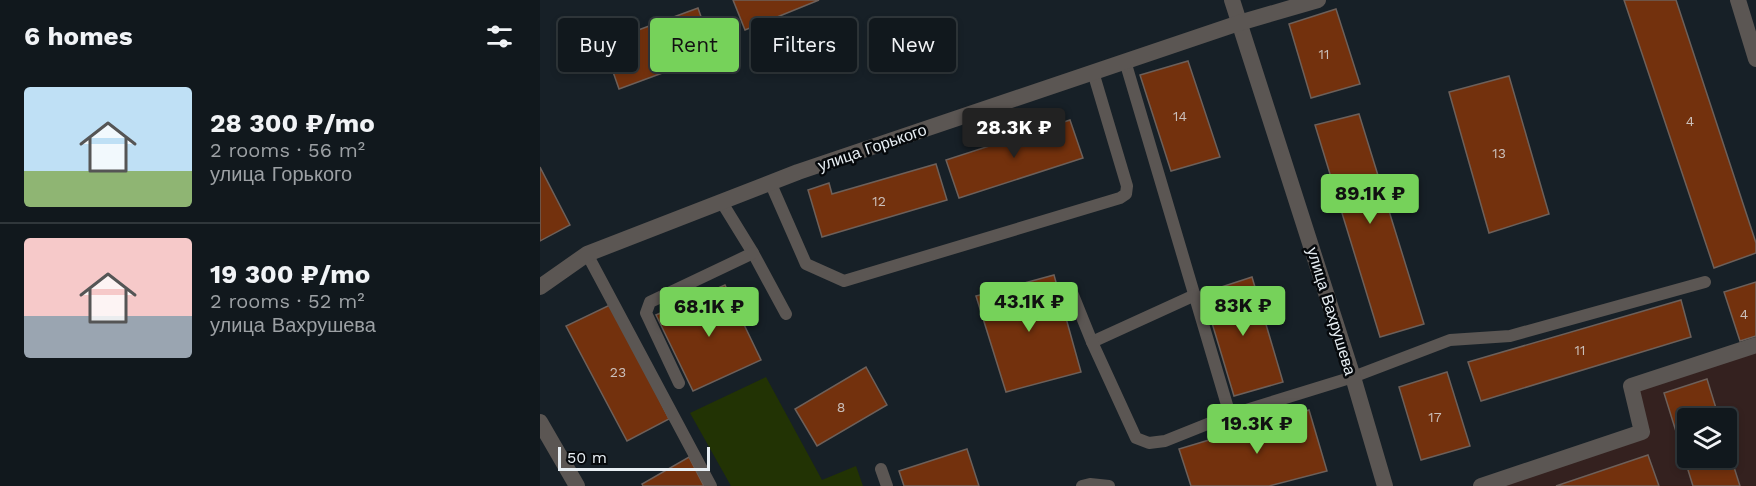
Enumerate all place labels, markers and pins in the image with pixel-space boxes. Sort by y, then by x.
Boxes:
pin: 28.3K ₽ [959,108,1069,159]
pin: 89.1K ₽ [1315,174,1425,225]
pin: 43.1K ₽ [974,282,1084,333]
pin: 83K ₽ [1201,286,1285,337]
pin: 68.1K ₽ [654,287,764,338]
pin: 19.3K ₽ [1202,404,1312,455]

